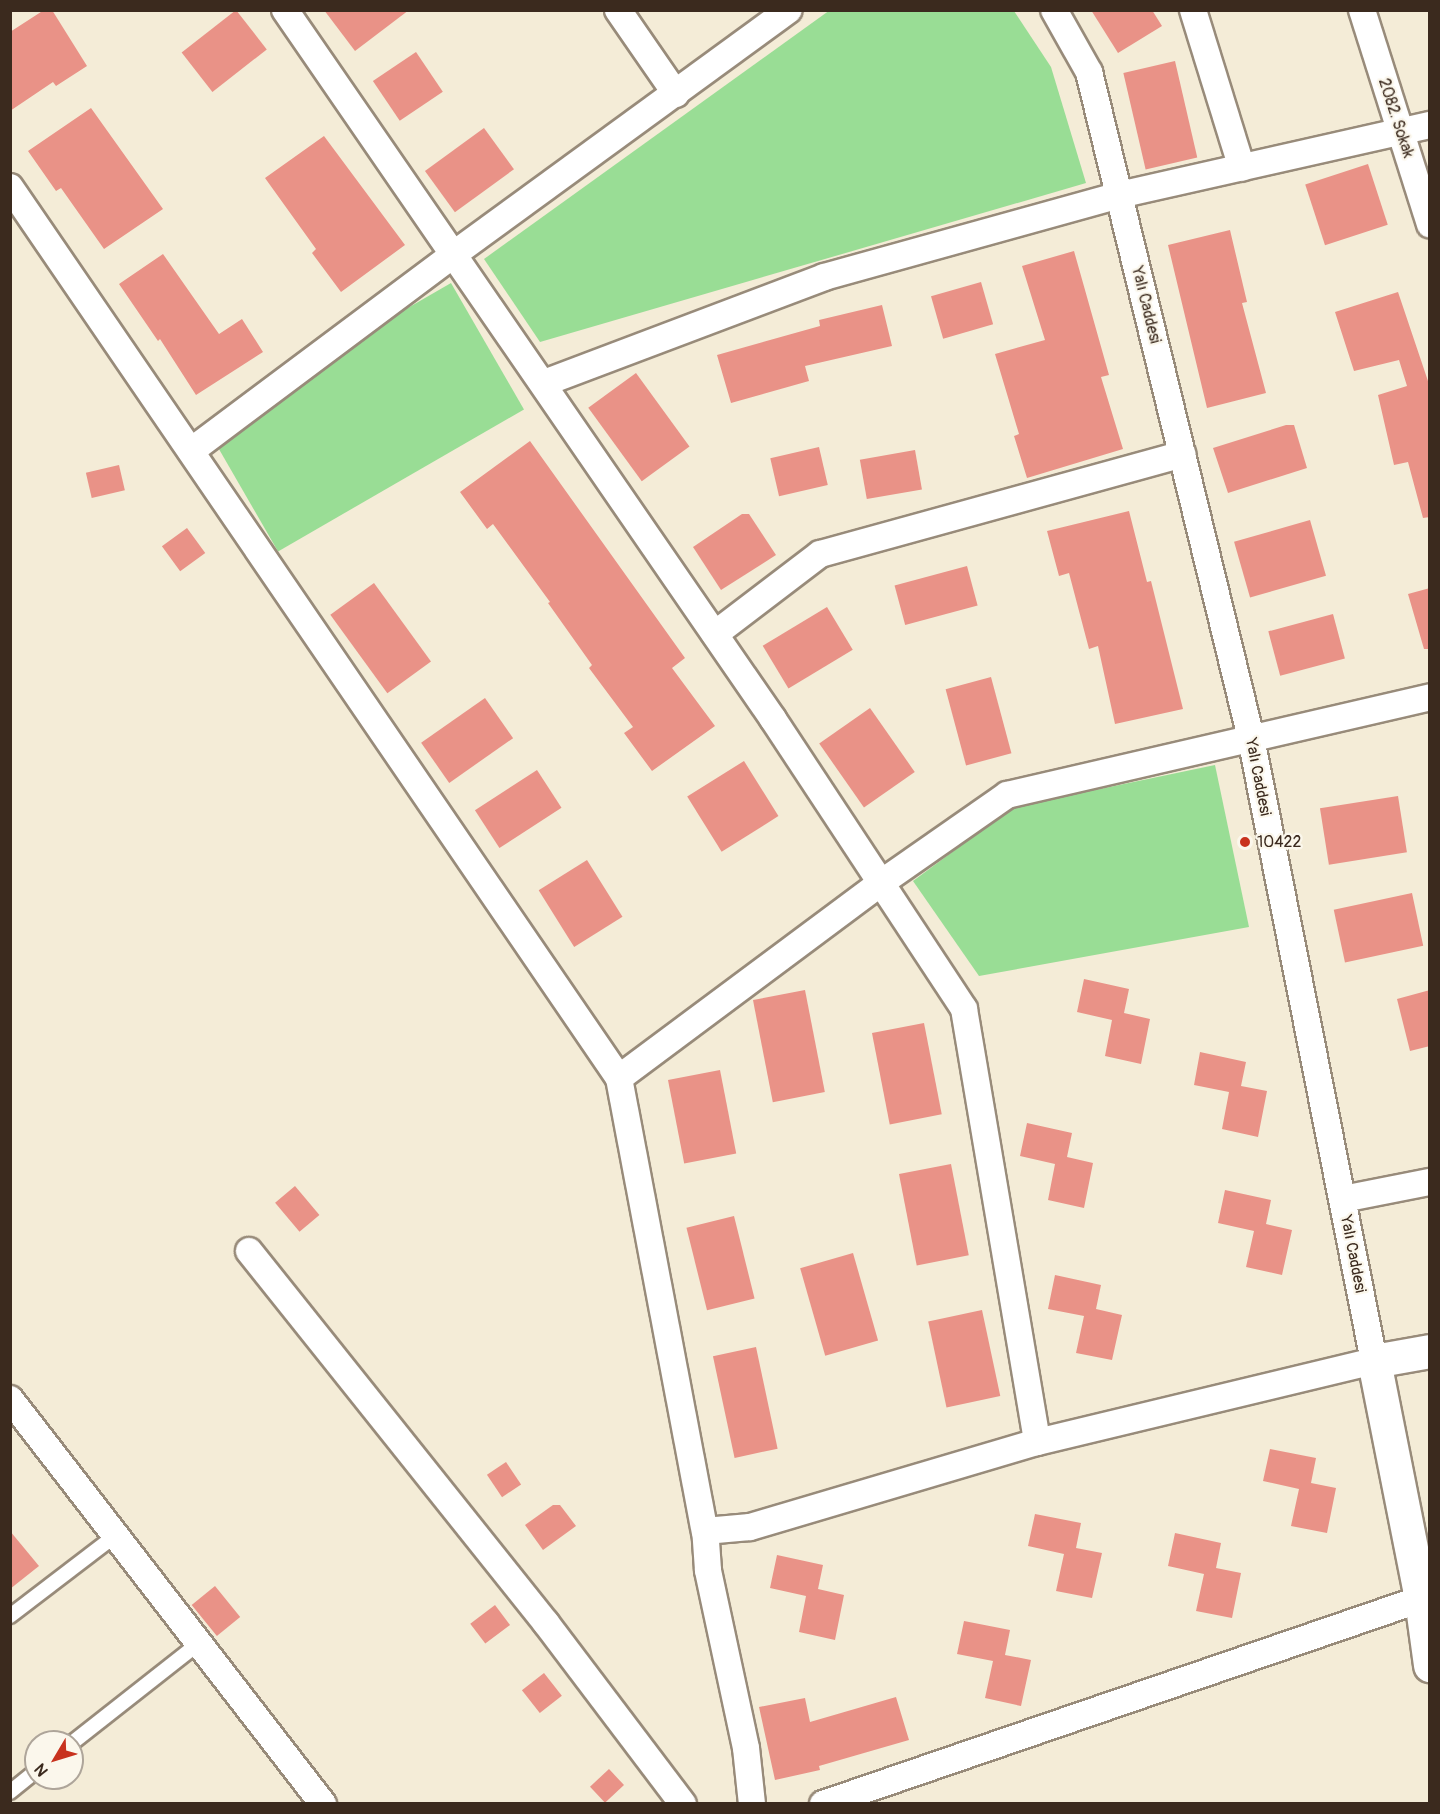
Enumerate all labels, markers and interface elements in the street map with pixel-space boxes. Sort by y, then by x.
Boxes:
street label: 2082. Sokak [1374,76,1418,160]
street label: Yalı Caddesi [1127,264,1165,346]
street label: Yalı Caddesi [1241,737,1275,817]
place label: 10422 [1257,832,1301,852]
marker: 10422 [1238,835,1252,849]
street label: Yalı Caddesi [1336,1214,1370,1294]
north arrow [24,1730,84,1790]
text: N [30,1759,53,1780]

